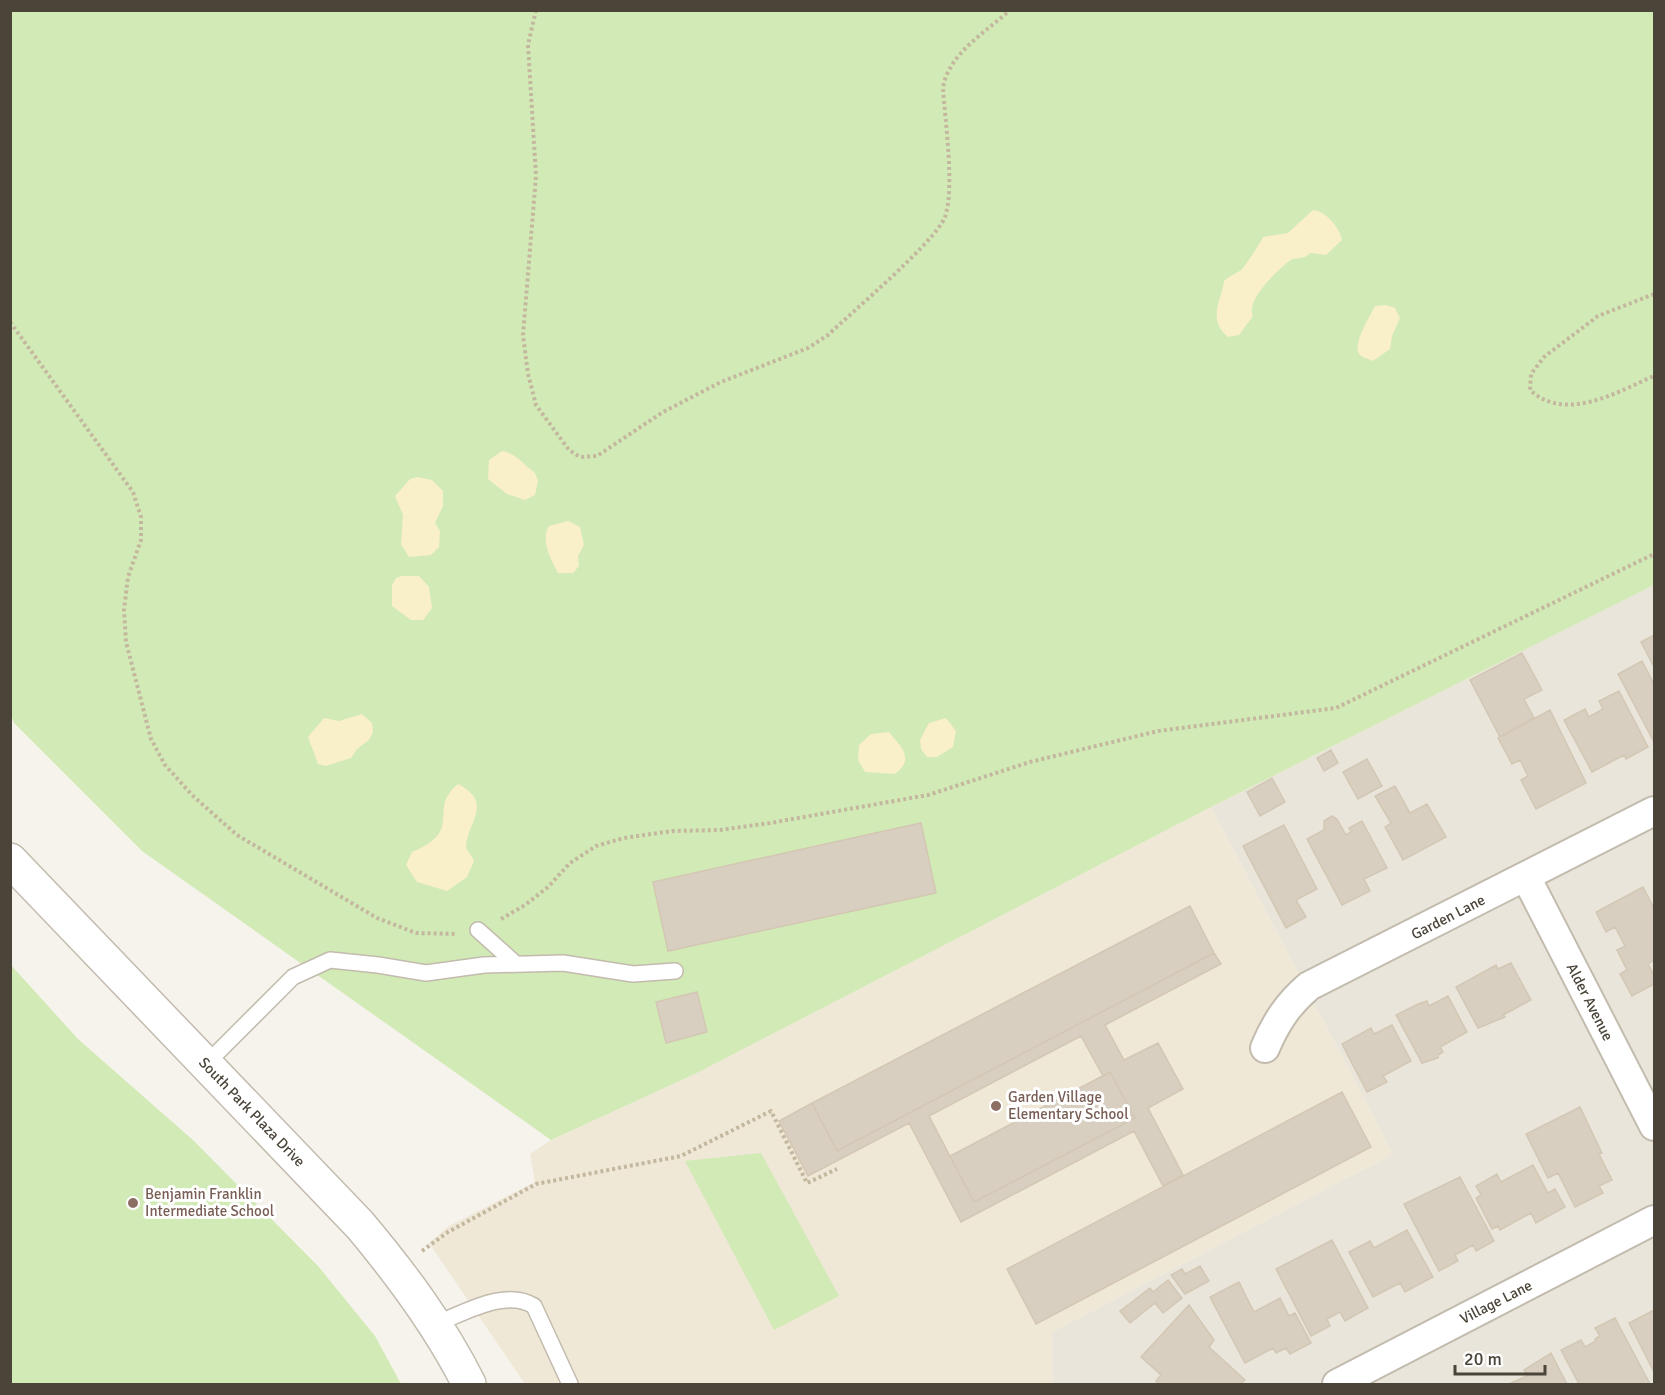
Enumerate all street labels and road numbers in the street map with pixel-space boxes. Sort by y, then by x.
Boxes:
street label: Garden Lane [1408,891,1488,943]
street label: Alder Avenue [1563,960,1617,1044]
street label: South Park Plaza Drive [195,1054,309,1170]
street label: Village Lane [1457,1276,1535,1328]

